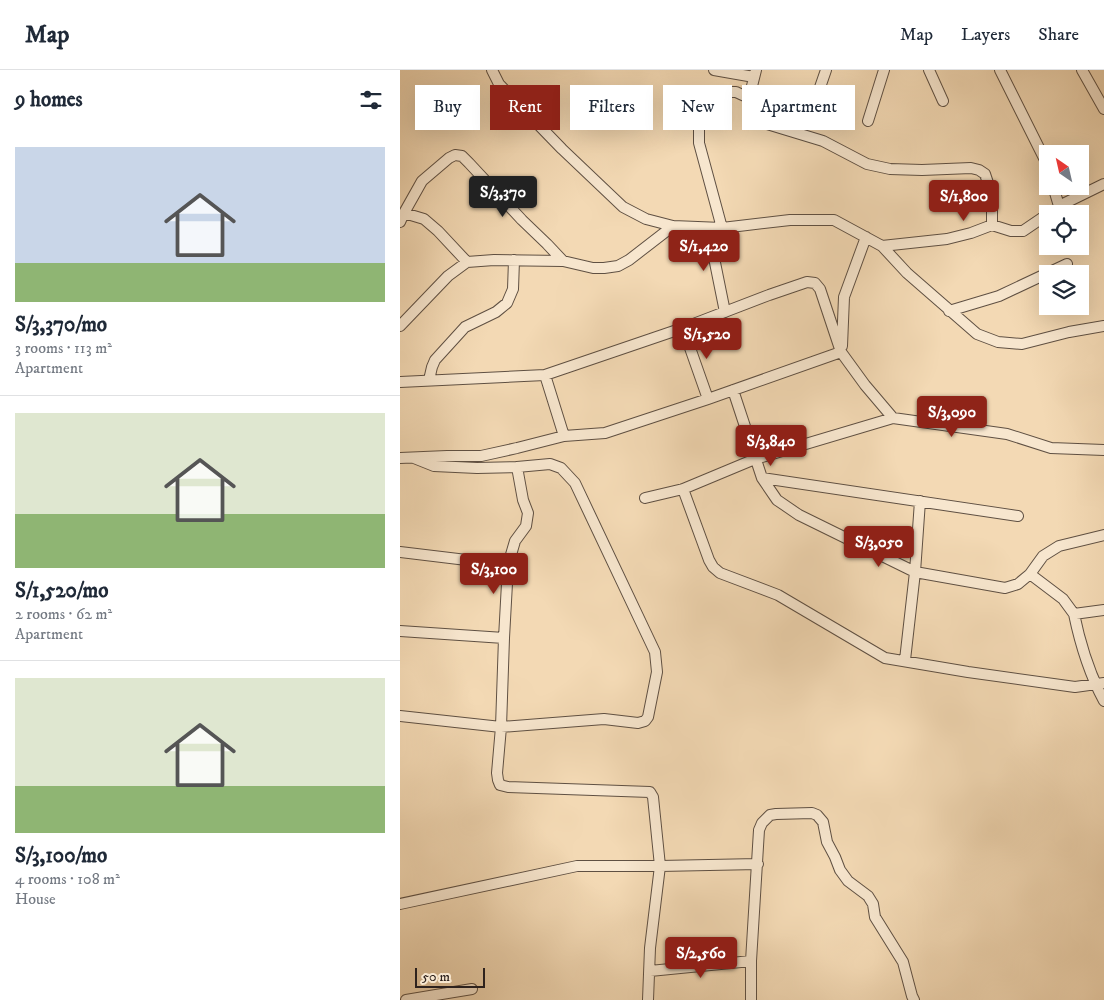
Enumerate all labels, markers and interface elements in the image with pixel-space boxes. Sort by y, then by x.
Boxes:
text: Map [25,20,69,50]
text: Map [900,24,933,46]
text: Layers [961,24,1010,46]
text: Share [1038,24,1079,46]
chip: Buy [415,85,480,130]
chip: Rent [490,85,560,130]
chip: Filters [570,85,653,130]
chip: New [663,85,732,130]
chip: Apartment [742,85,855,130]
icon: filters [357,86,385,114]
text: 9 homes [15,87,83,113]
north arrow [1039,145,1089,195]
map controls [1039,145,1089,315]
pin: S/3,370 [457,176,549,218]
icon: home [155,180,245,270]
pin: S/1,800 [918,180,1010,222]
text: S/3,370 [480,182,526,202]
text: S/1,800 [940,186,988,206]
button: locate [1039,205,1089,255]
pin: S/1,420 [658,230,750,272]
text: S/1,420 [680,236,728,256]
button: layers [1039,265,1089,315]
text: S/3,370/mo [15,312,107,338]
pin: S/1,520 [661,318,753,360]
text: S/1,520 [683,324,731,344]
text: 3 rooms · 113 m² [15,338,112,358]
text: Apartment [15,358,83,378]
pin: S/3,090 [906,396,998,438]
text: S/3,090 [928,402,976,422]
pin: S/3,840 [725,424,817,467]
text: S/3,840 [747,431,795,451]
icon: home [155,445,245,535]
pin: S/3,050 [833,526,925,568]
text: S/3,050 [855,532,903,552]
pin: S/3,100 [448,552,540,595]
text: S/3,100 [471,559,517,579]
text: S/1,520/mo [15,578,109,604]
text: 2 rooms · 62 m² [15,604,112,624]
text: Apartment [15,624,83,644]
icon: home [155,710,245,800]
text: S/3,100/mo [15,843,107,869]
text: 4 rooms · 108 m² [15,869,120,889]
text: House [15,889,56,909]
pin: S/2,560 [655,936,747,979]
text: S/2,560 [676,943,726,963]
scale bar [415,965,485,988]
text: 50 m [422,968,450,986]

